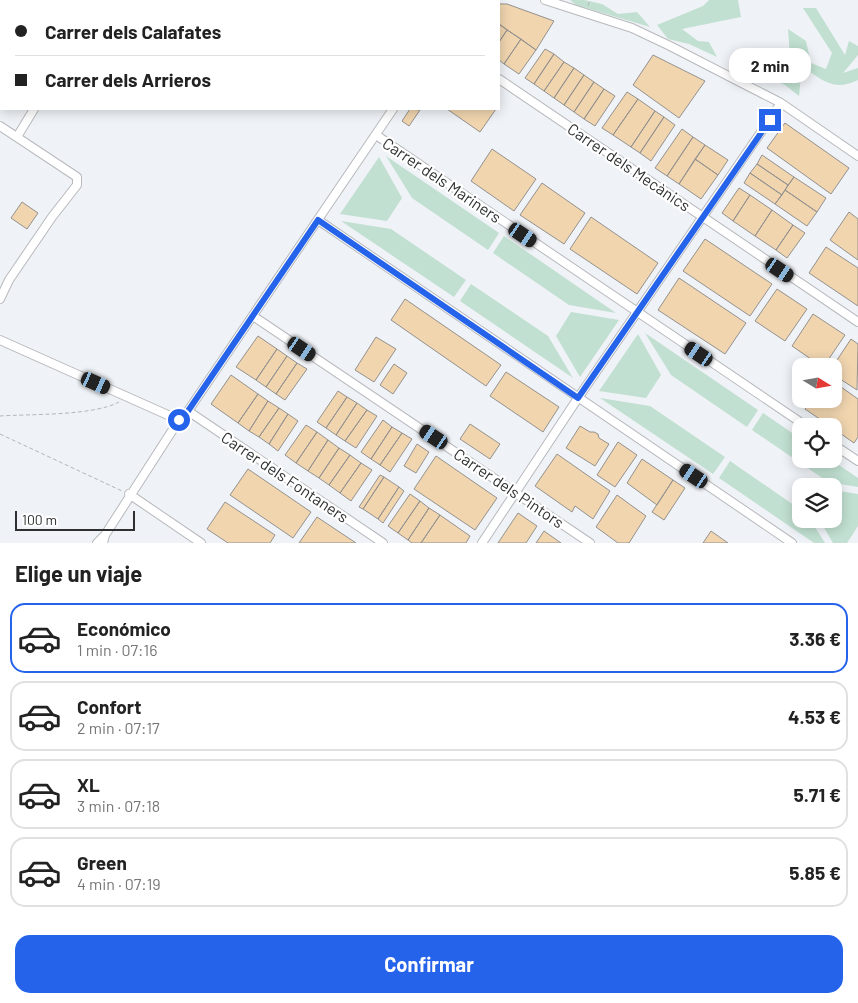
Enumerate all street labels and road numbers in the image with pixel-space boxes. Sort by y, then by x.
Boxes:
street label: Carrer dels Mecànics [564,118,694,215]
street label: Carrer dels Mariners [379,133,505,226]
street label: Carrer dels Fontaners [218,427,352,526]
street label: Carrer dels Pintors [451,444,568,531]

